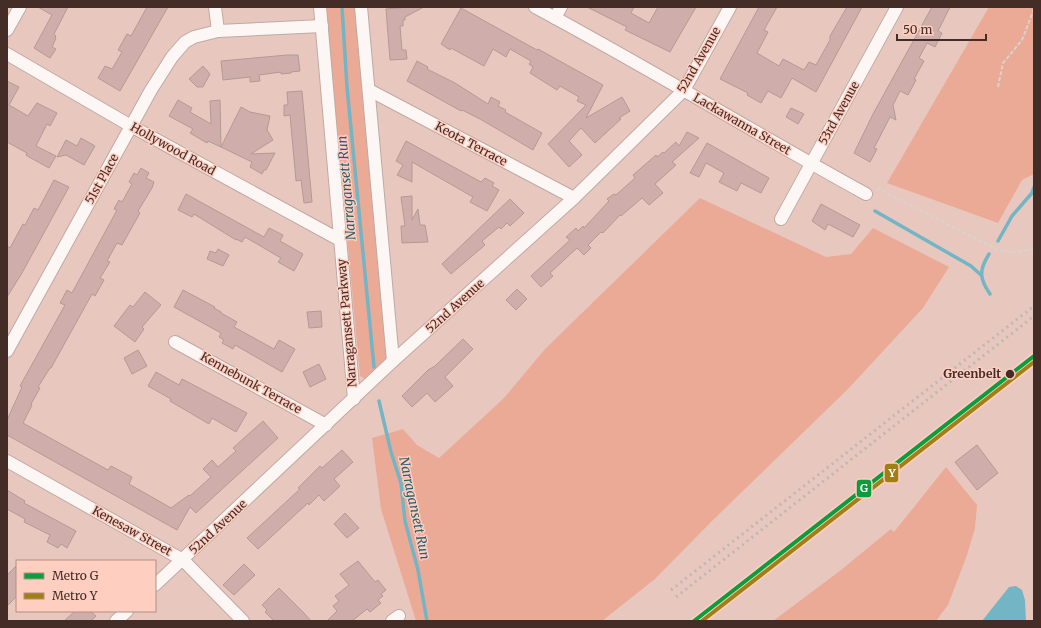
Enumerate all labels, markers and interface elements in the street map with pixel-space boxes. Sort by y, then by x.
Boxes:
scale bar [897,16,986,42]
text: 50 m [903,22,932,37]
street label: 52nd Avenue [674,24,723,95]
street label: 53rd Avenue [815,78,862,147]
street label: Lackawanna Street [691,90,794,158]
street label: Keota Terrace [433,118,510,169]
street label: Hollywood Road [128,119,218,178]
water label: Narragansett Run [333,135,360,241]
street label: 51st Place [82,151,122,207]
street label: Narragansett Parkway [333,258,360,388]
street label: 52nd Avenue [422,275,487,336]
street label: Kennebunk Terrace [198,348,305,417]
place label: Greenbelt [943,366,1001,381]
marker: Greenbelt [1004,368,1016,380]
water label: Narragansett Run [395,455,434,561]
line badge: Y [884,463,899,483]
text: Y [887,466,896,480]
line badge: G [856,479,872,498]
text: G [860,481,868,495]
street label: 52nd Avenue [186,496,250,557]
street label: Kenesaw Street [90,503,175,559]
legend [16,560,156,612]
text: Metro G [52,568,99,583]
text: Metro Y [52,588,98,603]

